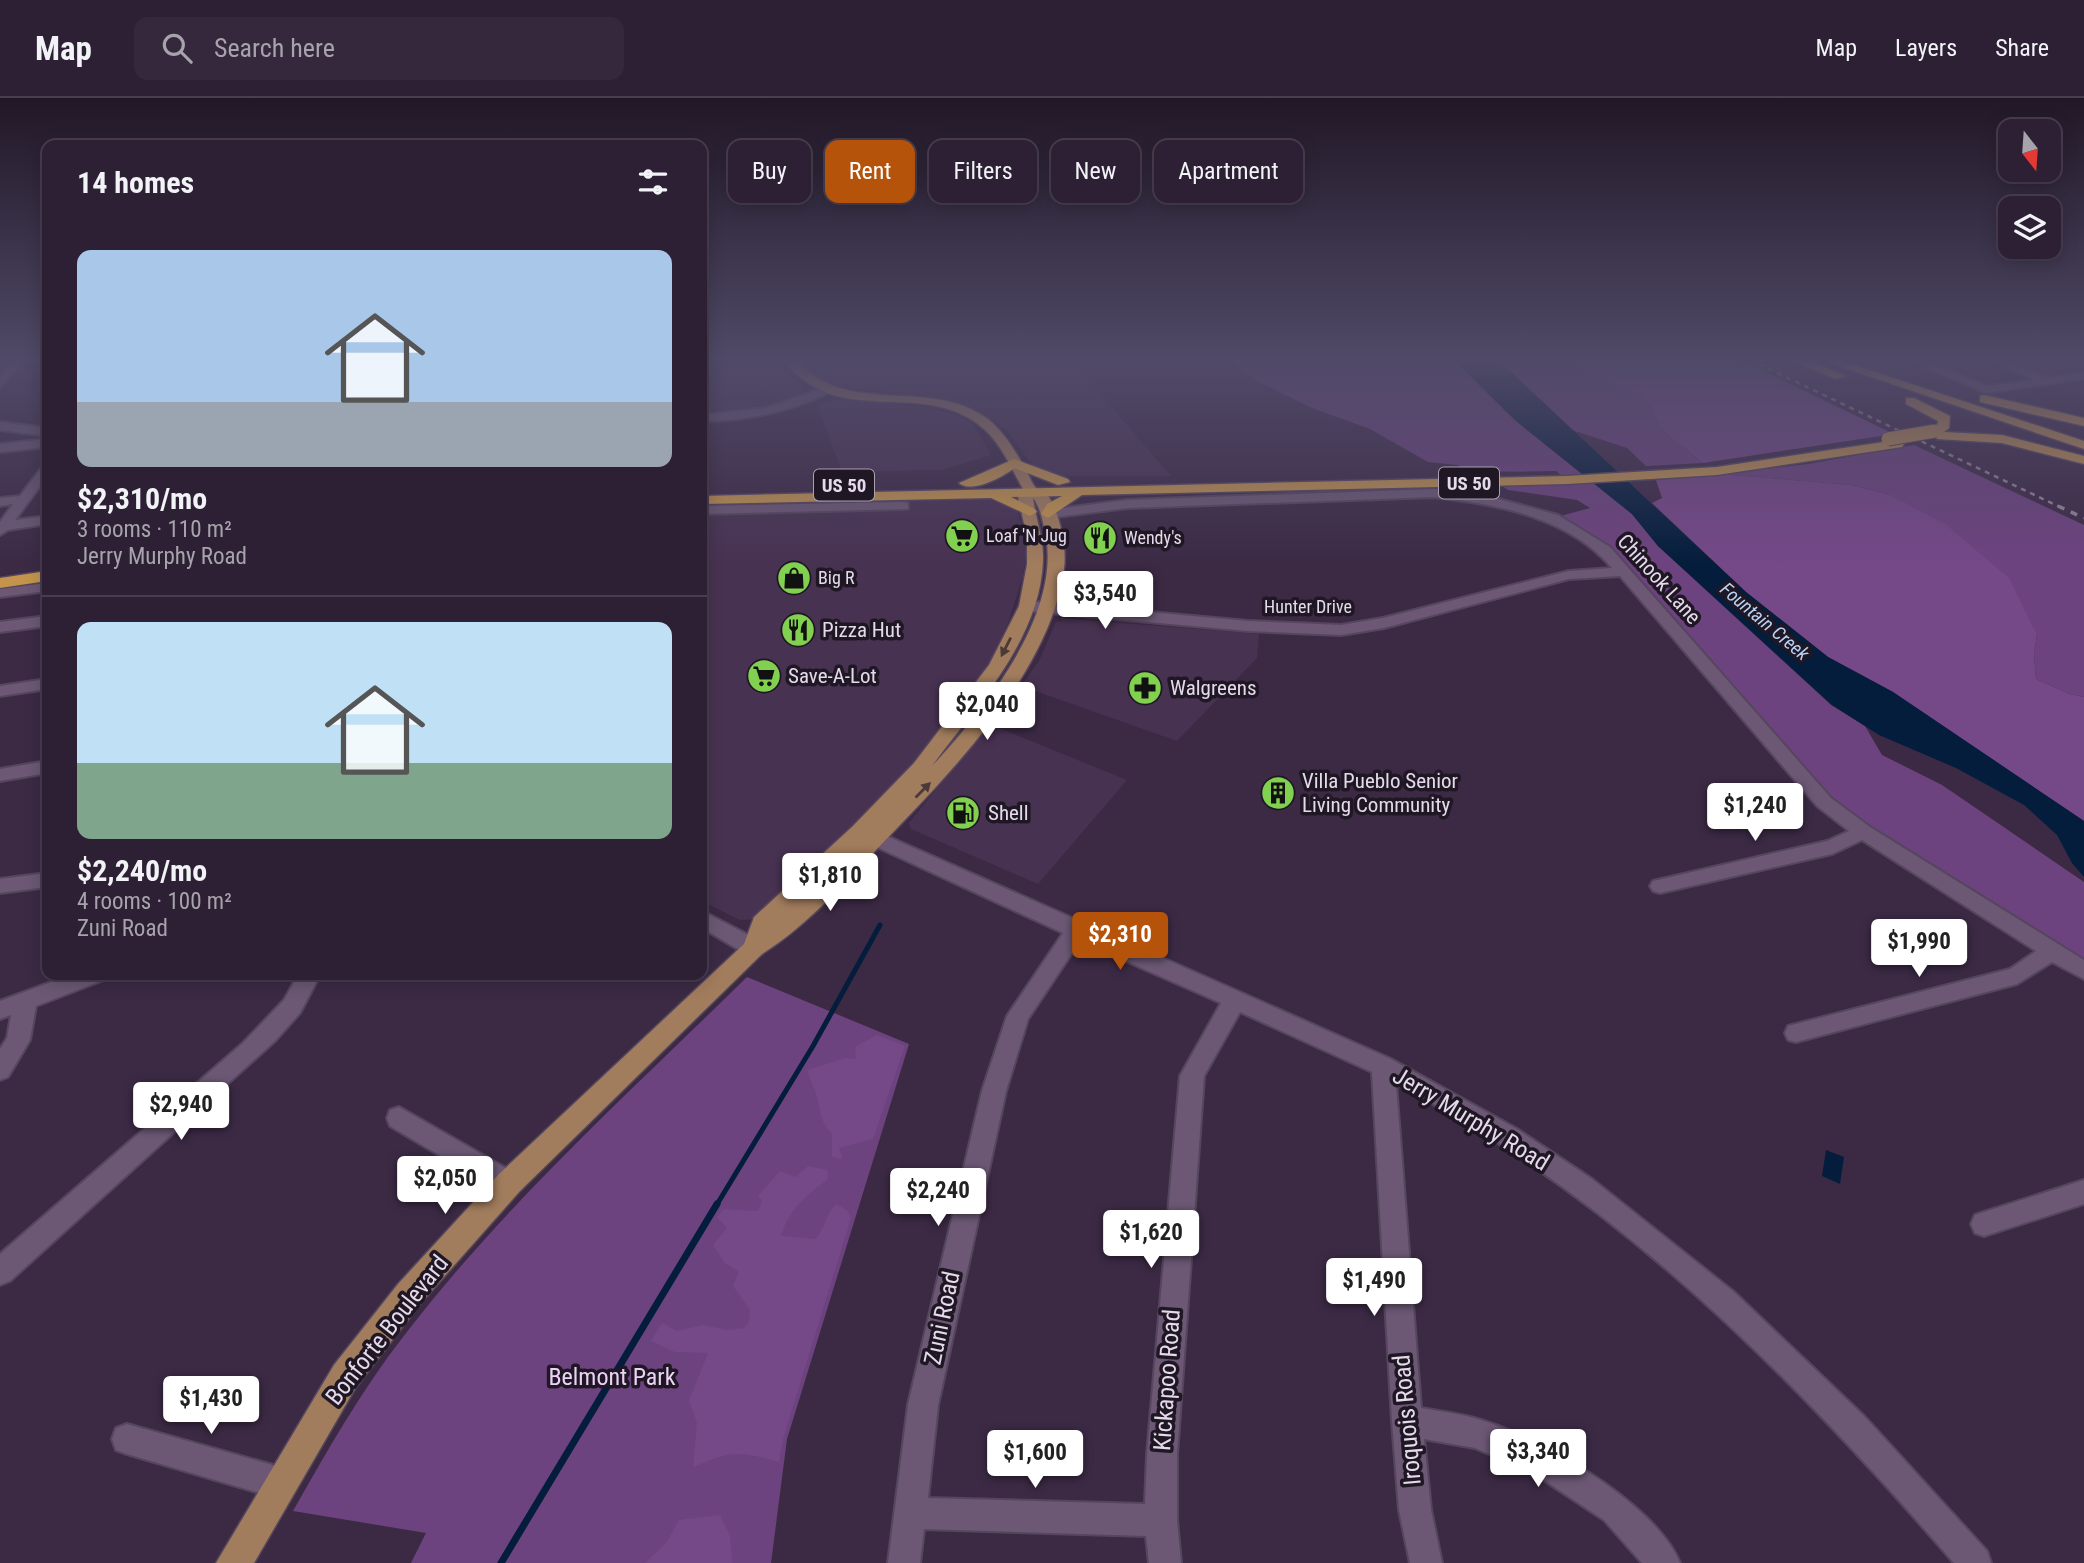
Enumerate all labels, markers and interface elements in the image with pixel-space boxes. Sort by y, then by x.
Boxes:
search box [134,17,624,80]
text: Map [35,29,92,68]
icon: search [158,29,196,67]
text: Search here [214,33,335,63]
text: Map [1816,34,1857,62]
text: Layers [1895,34,1957,62]
text: Share [1995,34,2049,62]
north arrow [1998,119,2062,182]
map controls [1998,119,2061,259]
chip: Buy [728,140,811,203]
chip: Rent [825,140,915,203]
chip: Filters [929,140,1037,203]
chip: New [1051,140,1140,203]
chip: Apartment [1154,140,1303,203]
icon: filters [634,163,672,201]
text: 14 homes [77,165,194,200]
button: layers [1998,196,2061,259]
icon: home [312,295,438,421]
road number: US 50 [1439,468,1499,498]
road number: US 50 [814,470,874,500]
text: $2,310/mo [77,481,207,516]
text: 3 rooms · 110 m² [77,516,232,543]
supermarket icon: Loaf 'N Jug [943,517,981,555]
restaurant icon: Wendy's [1081,519,1119,557]
place label: Loaf 'N Jug [986,525,1067,546]
place label: Wendy's [1124,527,1182,548]
street label: Chinook Lane [1612,529,1706,629]
text: Jerry Murphy Road [77,543,247,570]
shop icon: Big R [775,559,813,597]
place label: Big R [818,567,855,588]
pin: $3,540 [1048,572,1162,631]
water label: Fountain Creek [1716,578,1814,666]
text: $3,540 [1073,580,1137,607]
street label: Hunter Drive [1264,596,1352,617]
restaurant icon: Pizza Hut [779,611,817,649]
place label: Pizza Hut [822,618,901,642]
one-way arrow [1001,637,1012,657]
supermarket icon: Save-A-Lot [745,657,783,695]
place label: Save-A-Lot [788,664,877,688]
icon: home [312,667,438,793]
pharmacy icon: Walgreens [1126,669,1164,707]
place label: Walgreens [1170,676,1257,700]
pin: $2,040 [930,682,1044,742]
text: $2,040 [955,691,1019,718]
place label: Villa Pueblo Senior Living Community [1302,769,1458,817]
building icon: Villa Pueblo Senior Living Community [1259,774,1297,812]
one-way arrow [914,782,930,799]
pin: $1,240 [1698,784,1812,843]
text: $1,240 [1723,792,1787,819]
fuel station icon: Shell [944,794,982,832]
place label: Shell [988,801,1029,825]
text: $2,240/mo [77,853,207,888]
pin: $1,810 [773,854,887,913]
text: $1,810 [798,862,862,889]
text: 4 rooms · 100 m² [77,888,232,915]
pin: $2,310 [1063,912,1177,972]
text: Zuni Road [77,915,168,942]
pin: $1,990 [1862,920,1976,979]
text: $2,310 [1088,921,1152,948]
text: $1,990 [1887,928,1951,955]
street label: Jerry Murphy Road [1388,1061,1554,1177]
pin: $2,940 [124,1082,238,1142]
text: $2,940 [149,1091,213,1118]
pin: $2,050 [388,1156,502,1216]
text: $2,050 [413,1165,477,1192]
pin: $2,240 [881,1168,995,1228]
text: $2,240 [906,1177,970,1204]
pin: $1,620 [1094,1210,1208,1270]
text: $1,620 [1119,1219,1183,1246]
street label: Bonforte Boulevard [320,1250,454,1410]
pin: $1,490 [1317,1258,1431,1318]
text: $1,490 [1342,1267,1406,1294]
street label: Zuni Road [918,1269,966,1367]
street label: Kickapoo Road [1148,1308,1186,1452]
street label: Iroquois Road [1387,1354,1427,1486]
park label: Belmont Park [548,1363,676,1391]
pin: $1,430 [154,1376,268,1436]
text: $1,430 [179,1385,243,1412]
pin: $1,600 [978,1430,1092,1490]
pin: $3,340 [1481,1430,1595,1489]
text: $3,340 [1506,1438,1570,1465]
text: $1,600 [1003,1439,1067,1466]

